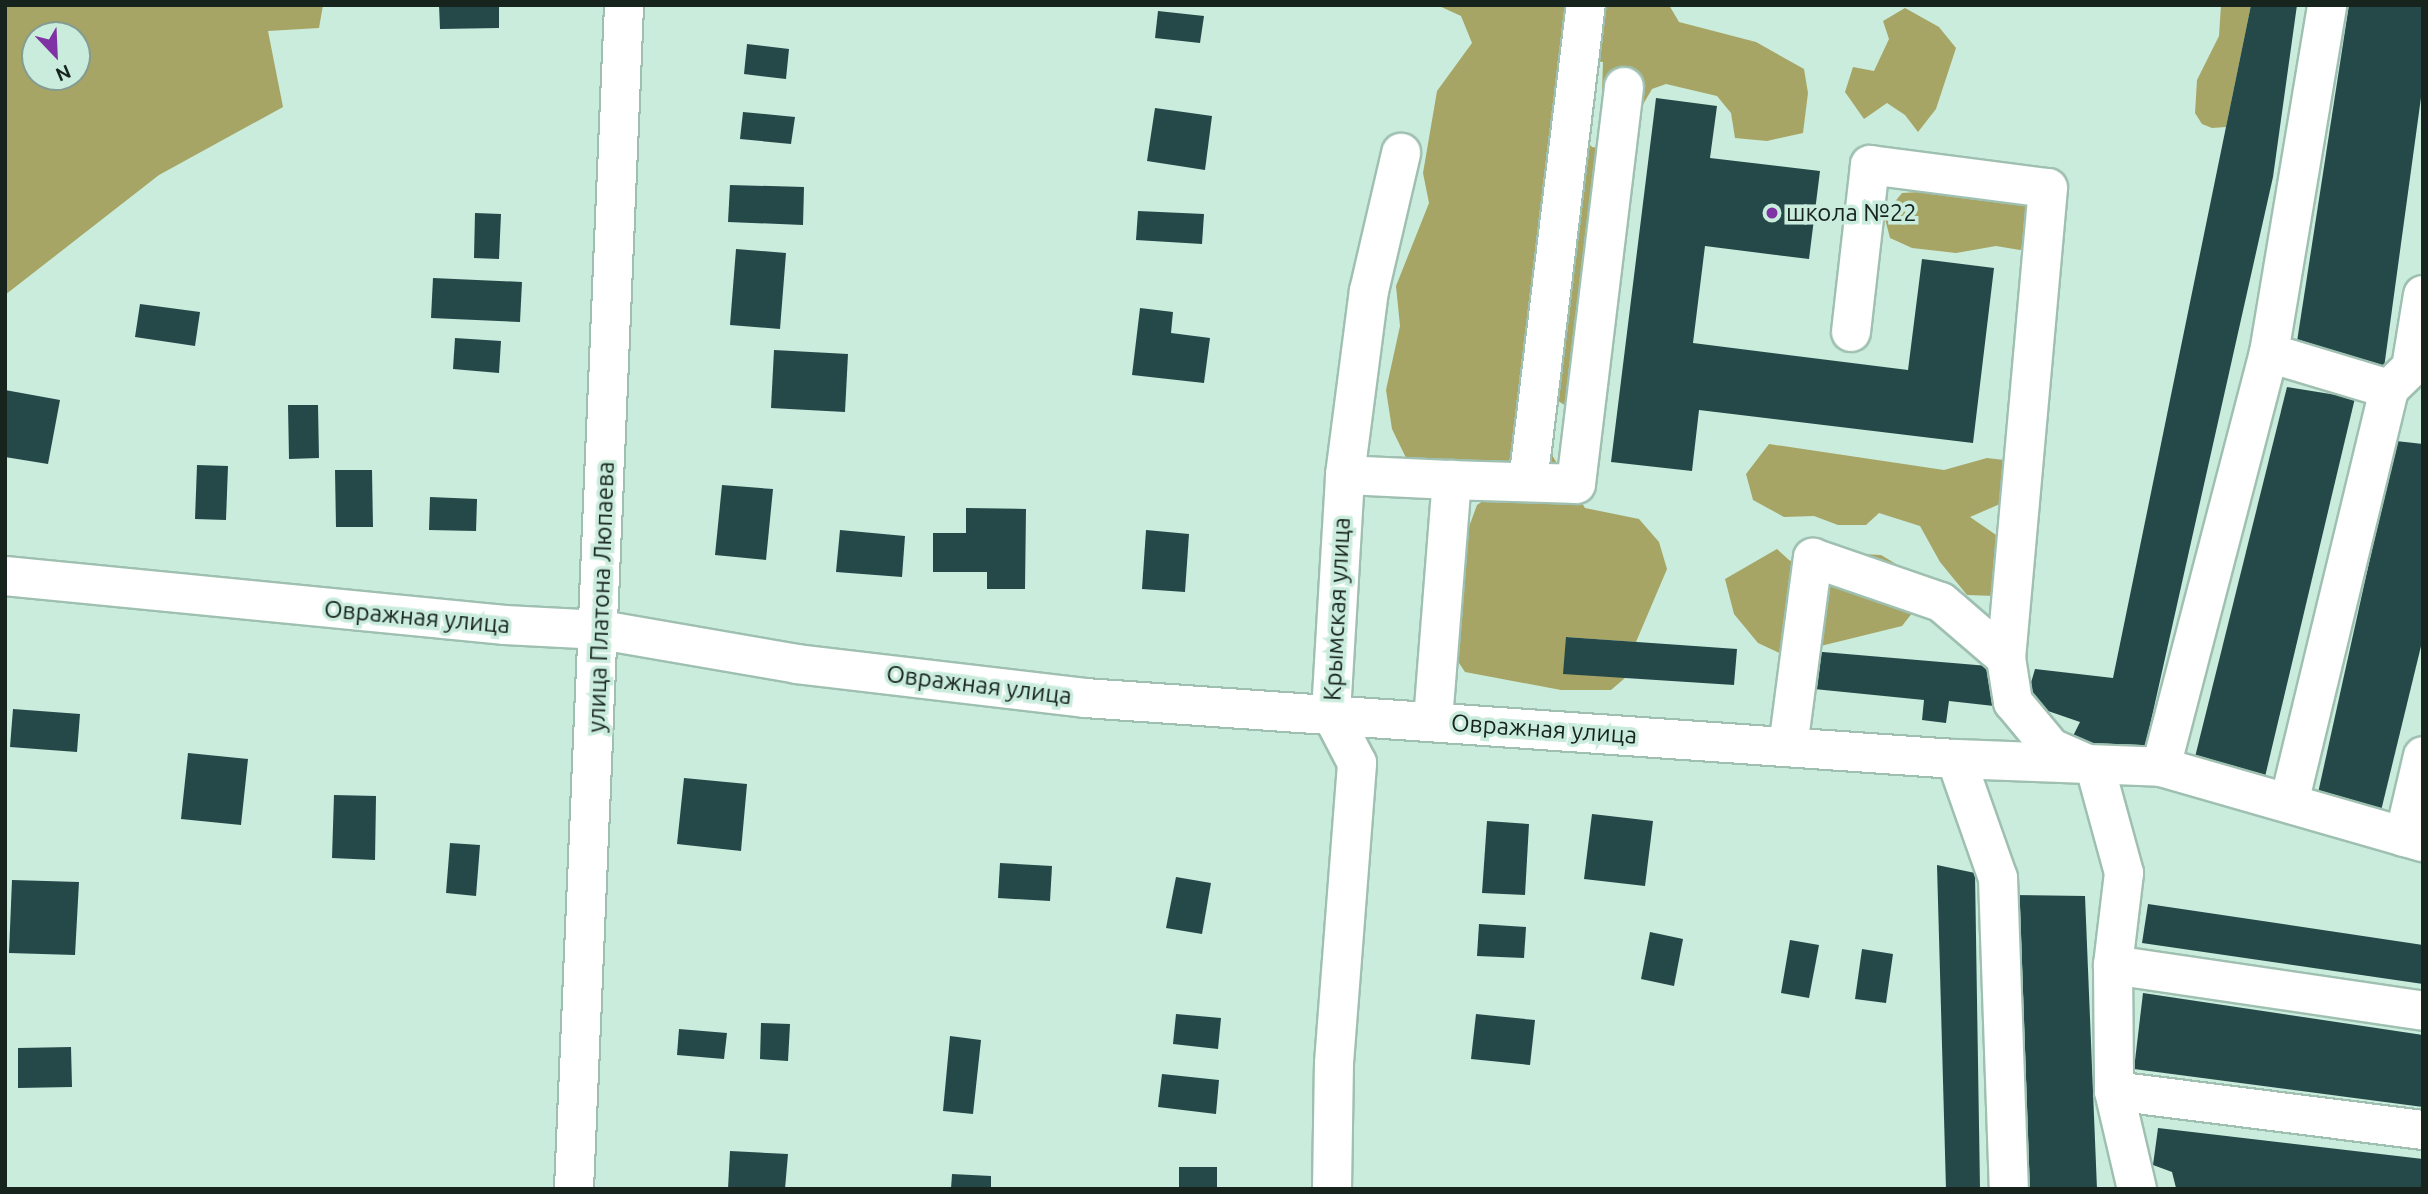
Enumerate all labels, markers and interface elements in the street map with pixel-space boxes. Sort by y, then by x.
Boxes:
north arrow [21,21,91,91]
text: N [53,61,74,86]
place label: школа №22 [1786,199,1917,227]
marker: школа №22 [1764,205,1780,221]
street label: улица Платона Люпаева [582,461,620,733]
street label: Крымская улица [1318,516,1356,702]
street label: Овражная улица [323,595,511,639]
street label: Овражная улица [885,659,1073,711]
street label: Овражная улица [1450,708,1638,750]

